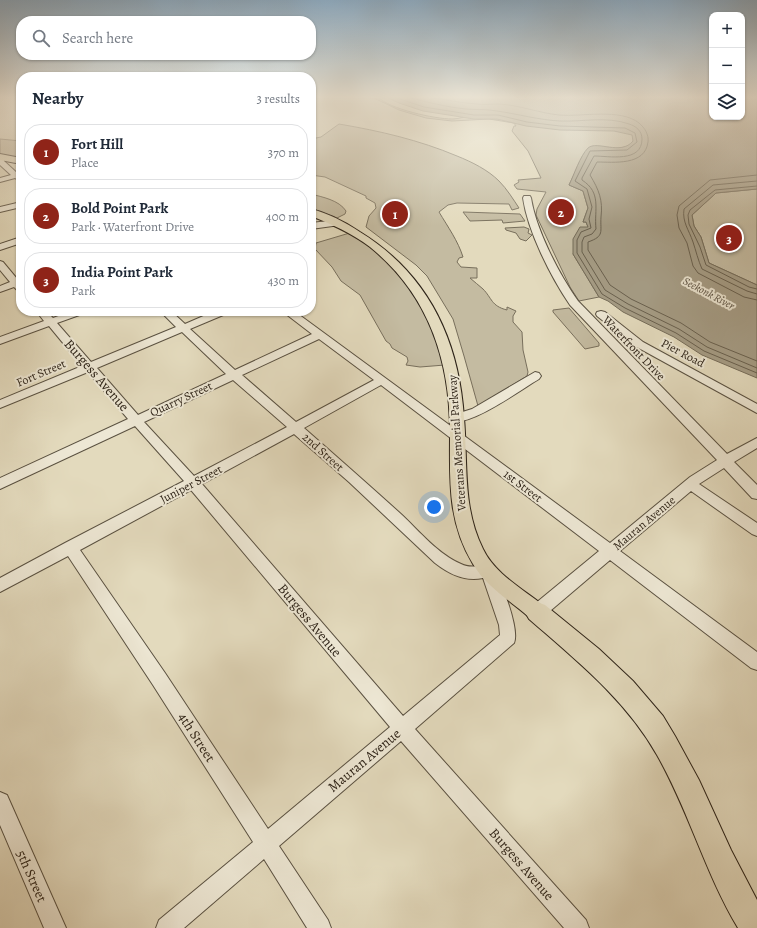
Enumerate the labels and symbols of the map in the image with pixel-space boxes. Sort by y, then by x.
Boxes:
pin: 2 [548,197,574,227]
pin: 1 [382,199,408,229]
pin: 3 [716,223,742,253]
water label: Seekonk River [680,274,738,314]
street label: Waterfront Drive [598,312,669,384]
street label: Burgess Avenue [60,335,133,416]
street label: Pier Road [658,335,708,371]
street label: Fort Street [14,355,68,391]
street label: Veterans Memorial Parkway [444,374,470,513]
street label: Quarry Street [147,378,215,420]
street label: 2nd Street [299,429,347,475]
street label: Juniper Street [157,461,225,507]
street label: 1st Street [500,466,546,506]
street label: Mauran Avenue [609,492,679,554]
your location [424,497,444,517]
street label: Burgess Avenue [273,580,346,661]
street label: 4th Street [173,709,220,766]
street label: Mauran Avenue [324,724,405,796]
street label: Burgess Avenue [485,824,558,905]
street label: 5th Street [12,847,52,906]

